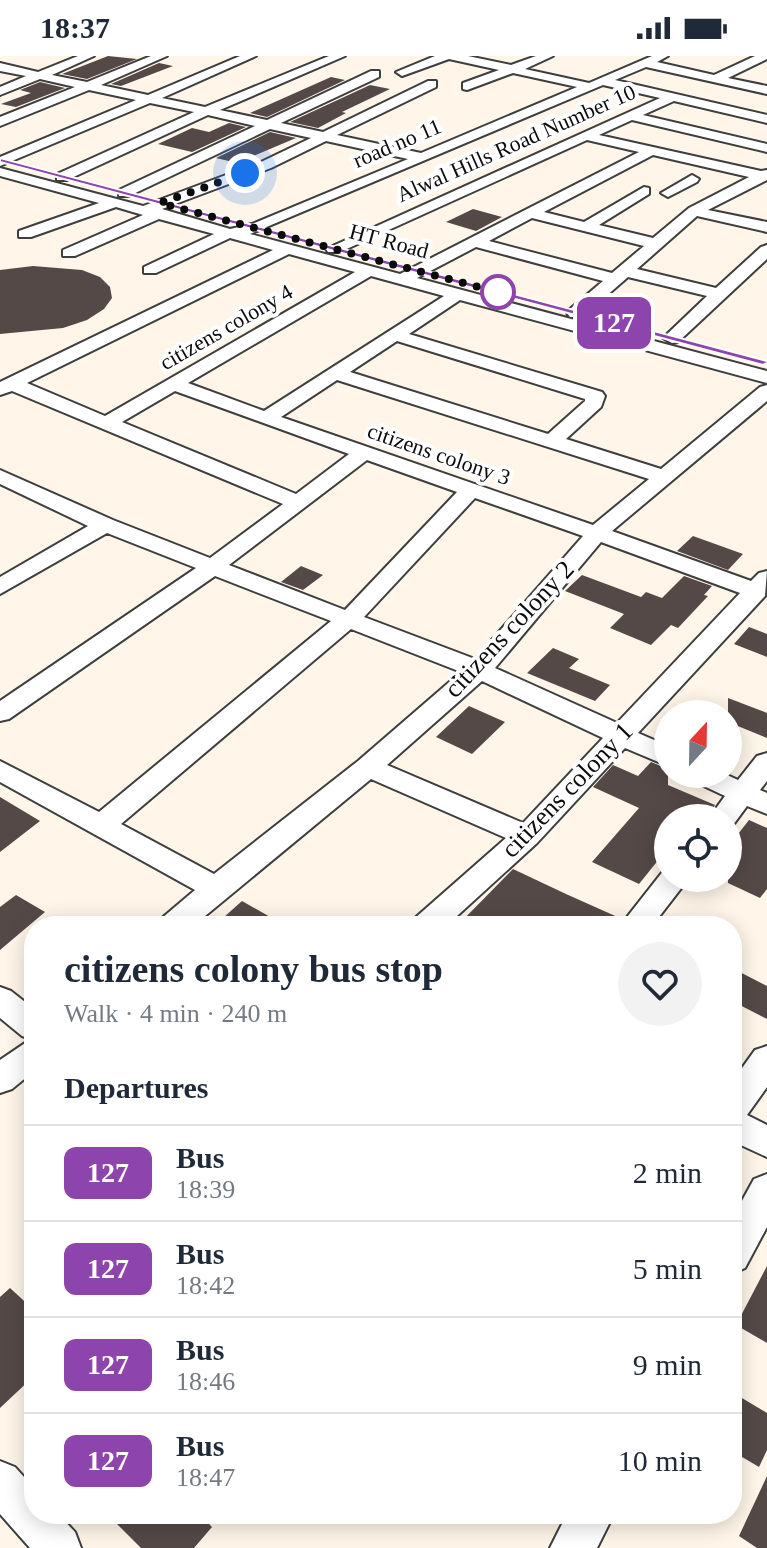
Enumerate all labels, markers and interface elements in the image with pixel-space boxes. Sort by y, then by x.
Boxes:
text: 18:37 [40,11,110,44]
street label: Alwal Hills Road Number 10 [393,79,639,207]
street label: road no 11 [349,113,445,173]
your location [225,153,265,193]
street label: HT Road [347,218,431,264]
unlabelled marker [481,275,515,309]
street label: citizens colony 4 [155,279,297,375]
line badge: 127 [568,297,660,349]
text: 127 [593,307,635,338]
street label: citizens colony 3 [364,418,514,490]
street label: citizens colony 2 [438,555,580,703]
north arrow [654,700,742,788]
map controls [654,700,742,892]
street label: citizens colony 1 [495,717,639,863]
button: locate [654,804,742,892]
button: heart [618,942,702,1026]
text: citizens colony bus stop [64,948,443,990]
text: Walk · 4 min · 240 m [64,999,287,1028]
text: Departures [64,1071,208,1104]
text: Bus [176,1141,224,1174]
text: 2 min [633,1156,702,1189]
text: 127 [87,1157,129,1188]
text: 18:39 [176,1175,235,1204]
text: Bus [176,1237,224,1270]
text: 5 min [633,1252,702,1285]
text: 127 [87,1253,129,1284]
text: 18:42 [176,1271,235,1300]
text: Bus [176,1333,224,1366]
text: 9 min [633,1348,702,1381]
text: 127 [87,1349,129,1380]
text: 18:46 [176,1367,235,1396]
text: Bus [176,1429,224,1462]
text: 10 min [618,1444,702,1477]
text: 127 [87,1445,129,1476]
text: 18:47 [176,1463,235,1492]

